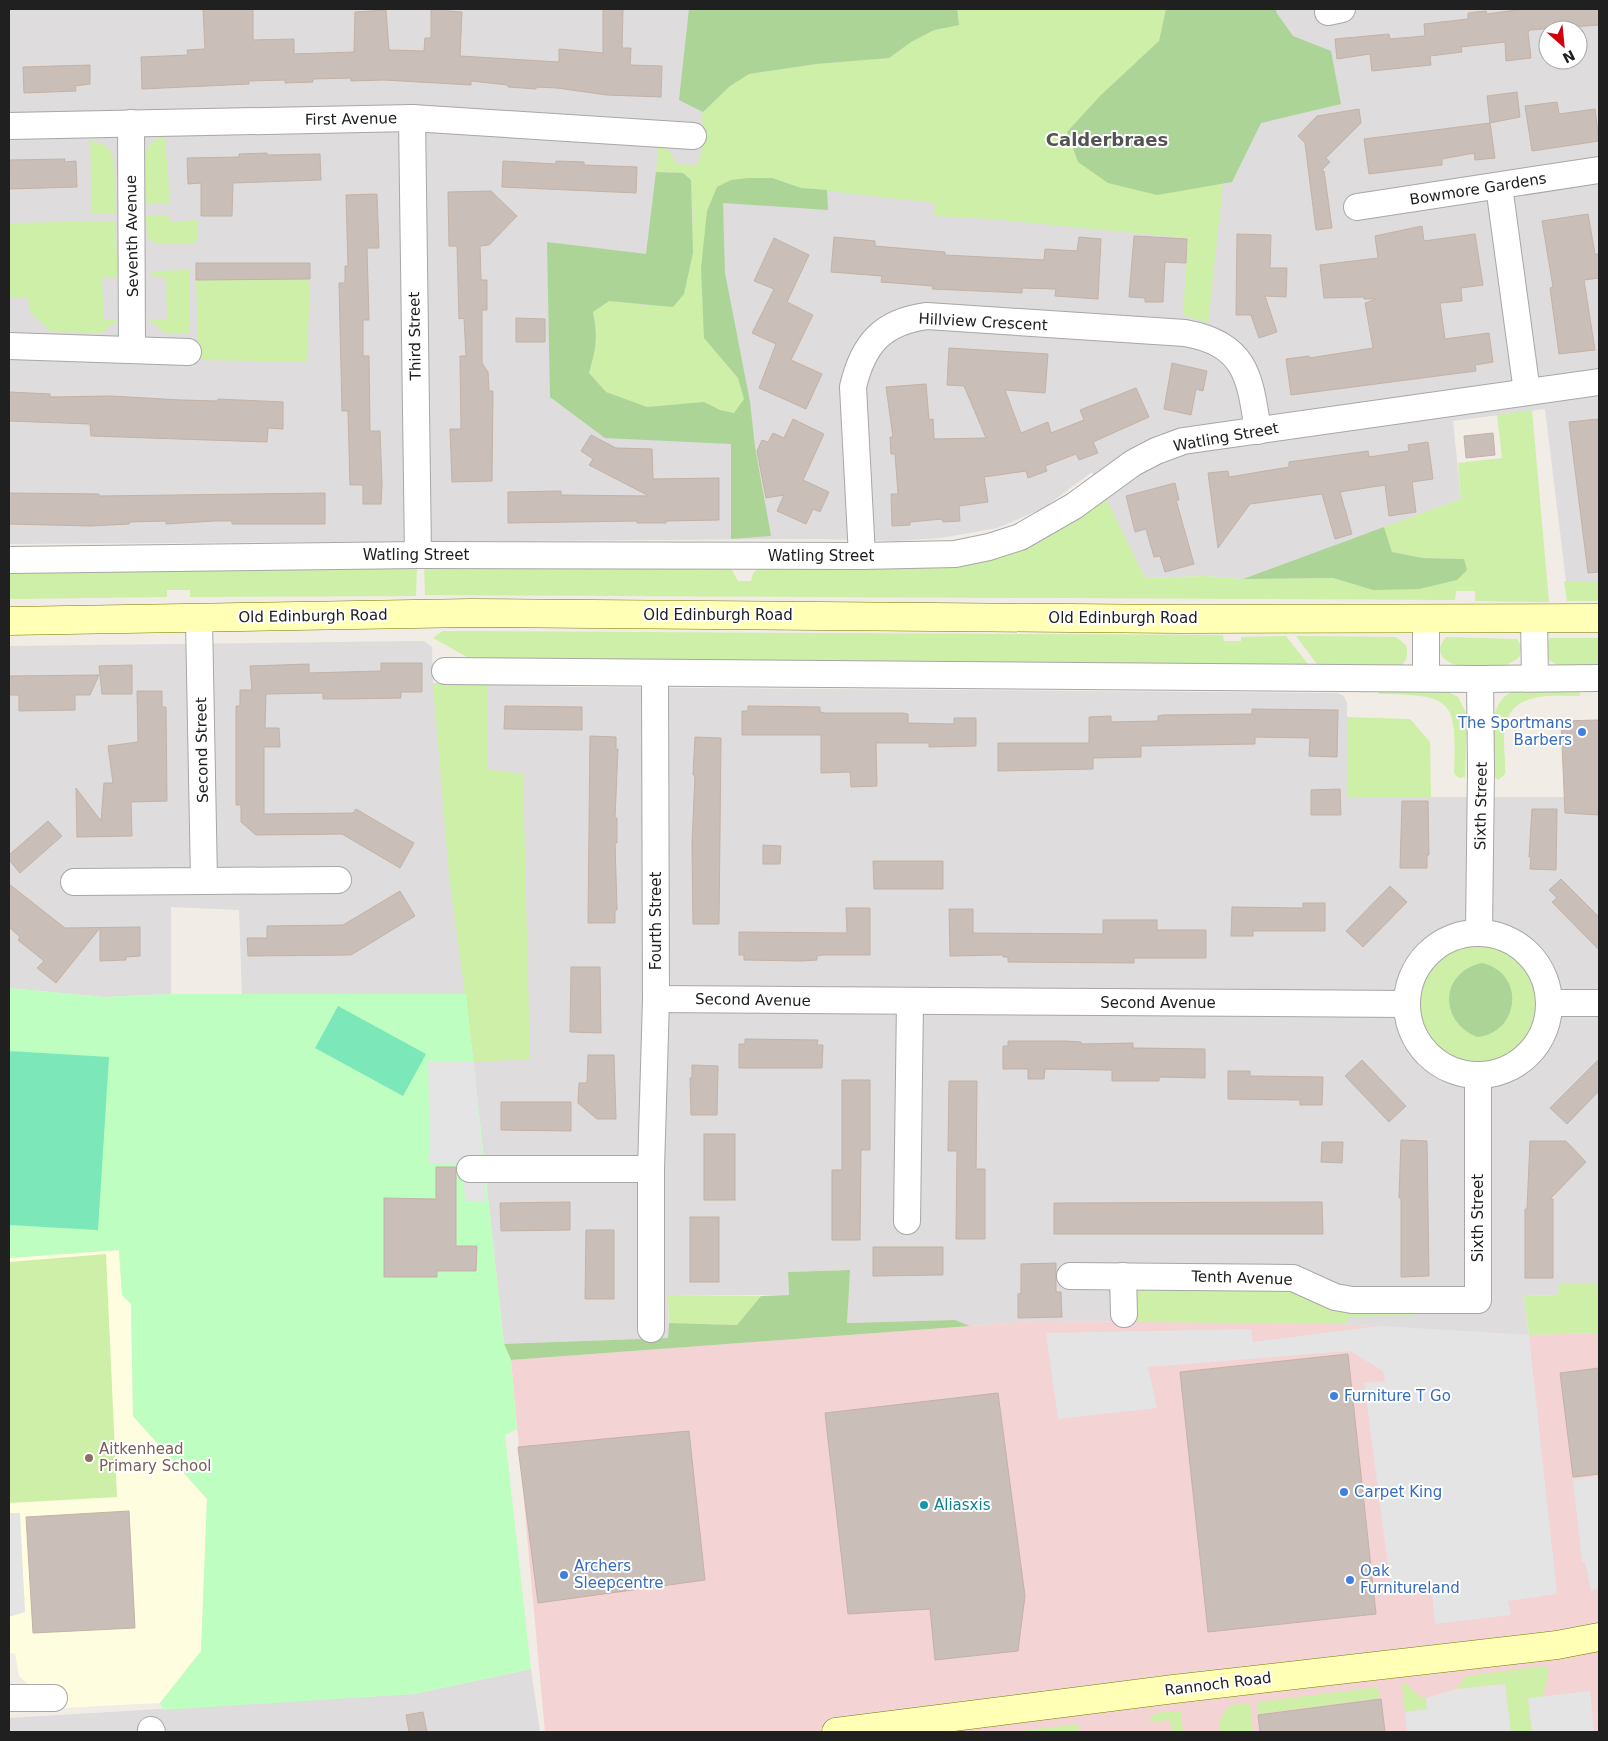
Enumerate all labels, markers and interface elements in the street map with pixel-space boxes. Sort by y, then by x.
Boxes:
north arrow [1538,20,1588,70]
text: N [1560,47,1578,66]
street label: First Avenue [305,109,397,129]
district label: Calderbraes [1046,129,1168,150]
street label: Bowmore Gardens [1408,169,1548,209]
street label: Seventh Avenue [122,175,142,297]
street label: Third Street [405,291,425,381]
street label: Hillview Crescent [918,310,1048,334]
street label: Watling Street [1172,419,1280,455]
street label: Watling Street [363,546,469,564]
street label: Watling Street [768,547,874,565]
street label: Old Edinburgh Road [238,606,388,626]
street label: Old Edinburgh Road [643,606,793,624]
street label: Old Edinburgh Road [1048,609,1198,627]
street label: Second Street [192,697,212,803]
place label: The Sportmans Barbers [1457,714,1572,749]
marker: The Sportmans Barbers [1576,726,1588,738]
street label: Sixth Street [1471,762,1491,850]
street label: Fourth Street [647,872,665,970]
street label: Second Avenue [695,990,811,1010]
street label: Second Avenue [1100,994,1216,1012]
street label: Sixth Street [1469,1174,1487,1262]
street label: Tenth Avenue [1190,1267,1293,1289]
place label: Furniture T Go [1344,1387,1451,1405]
marker: Furniture T Go [1328,1390,1340,1402]
place label: Aitkenhead Primary School [99,1440,212,1475]
marker: Aitkenhead Primary School [83,1452,95,1464]
place label: Carpet King [1354,1483,1442,1501]
marker: Carpet King [1338,1486,1350,1498]
place label: Aliasxis [934,1496,991,1514]
marker: Aliasxis [918,1499,930,1511]
place label: Archers Sleepcentre [574,1557,664,1592]
place label: Oak Furnitureland [1360,1562,1460,1597]
marker: Archers Sleepcentre [558,1569,570,1581]
marker: Oak Furnitureland [1344,1574,1356,1586]
street label: Rannoch Road [1163,1669,1273,1699]

